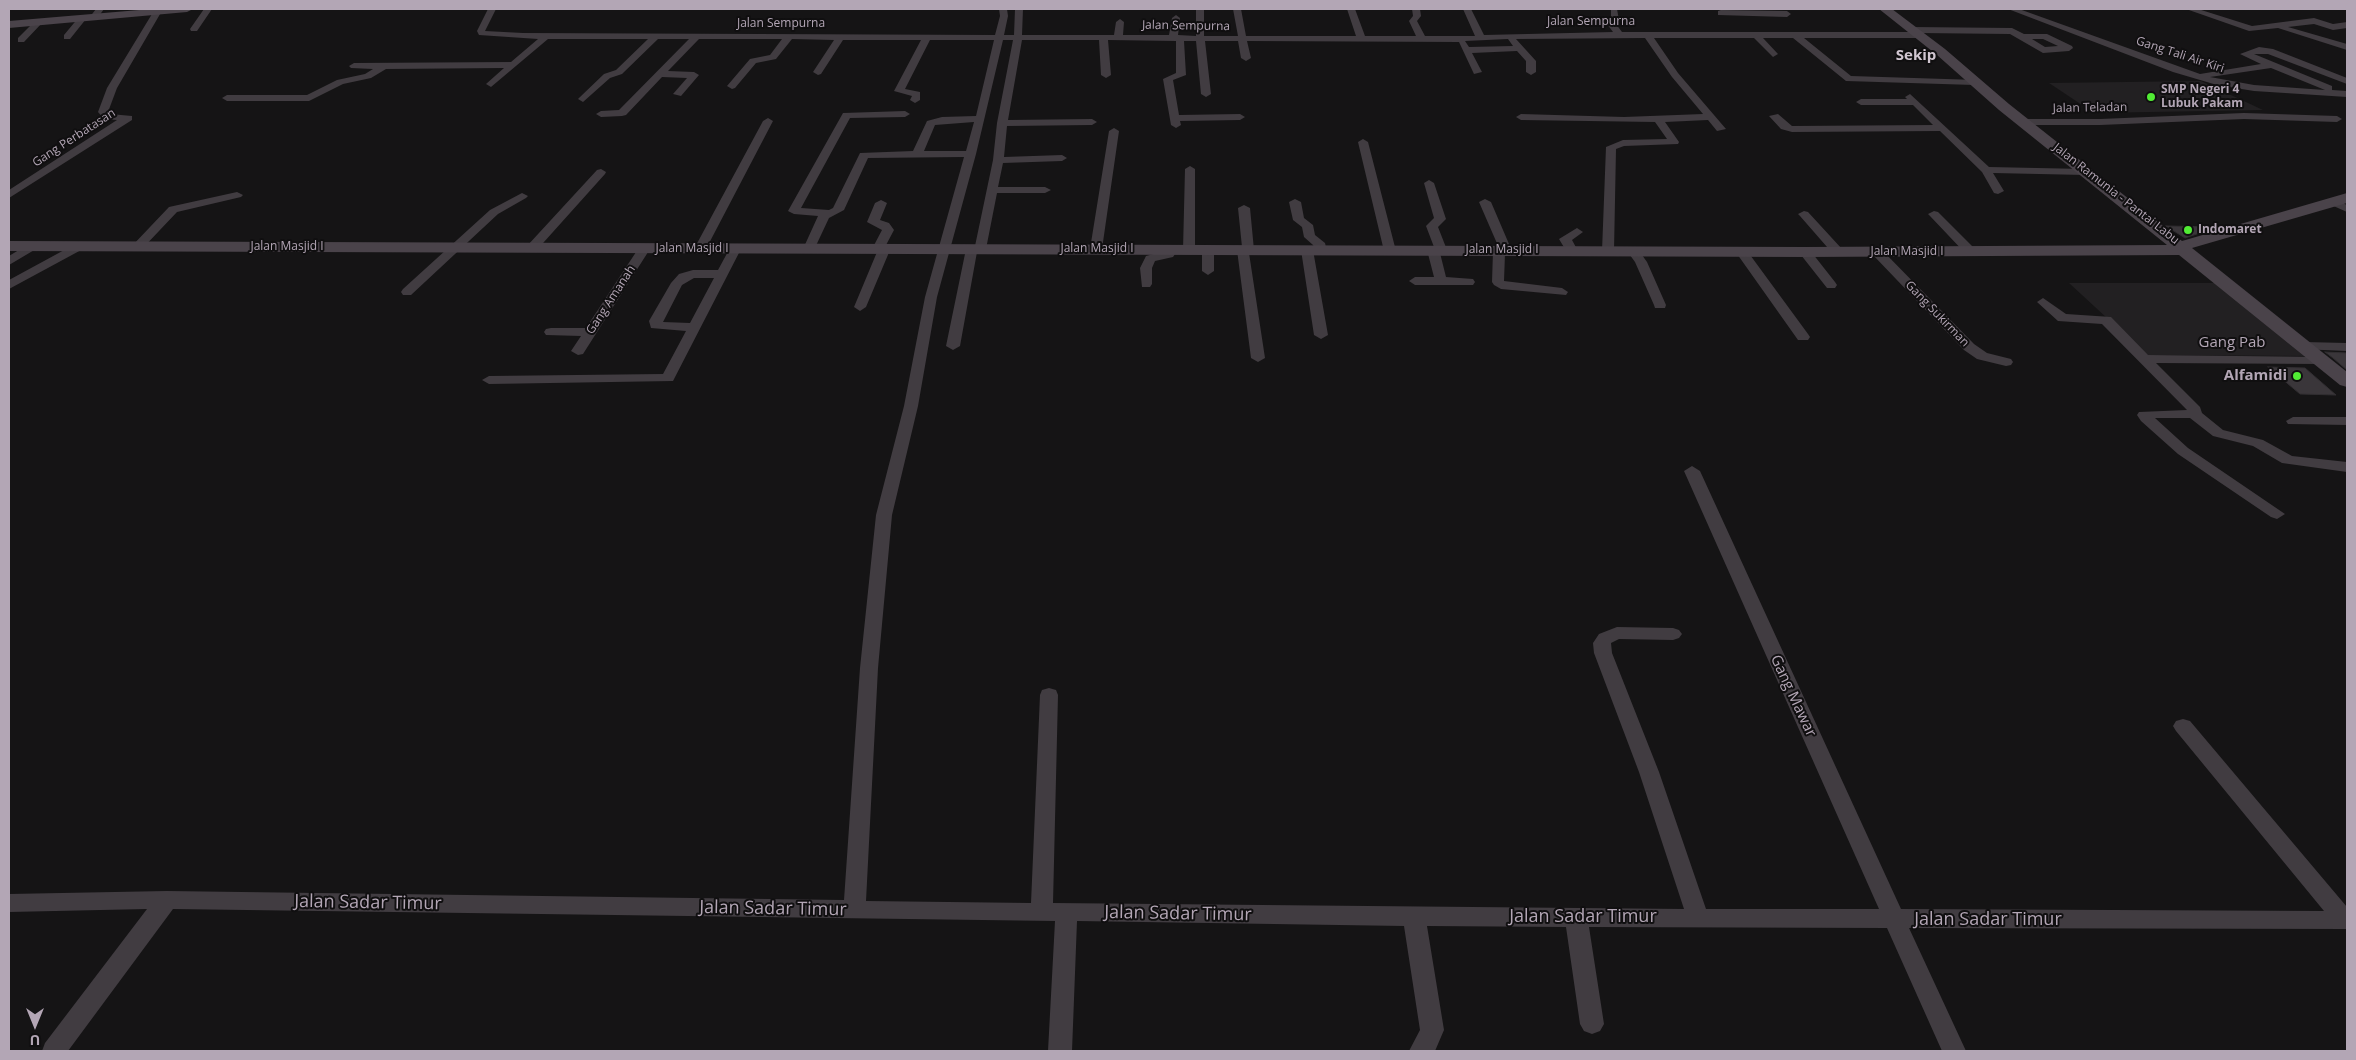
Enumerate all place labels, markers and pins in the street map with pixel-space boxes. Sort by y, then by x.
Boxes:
place label: SMP Negeri 4 Lubuk Pakam [2161,83,2243,111]
marker: SMP Negeri 4 Lubuk Pakam [2145,91,2157,103]
place label: Indomaret [2198,223,2262,237]
marker: Indomaret [2182,224,2194,236]
place label: Alfamidi [2224,367,2287,385]
marker: Alfamidi [2291,370,2303,382]

